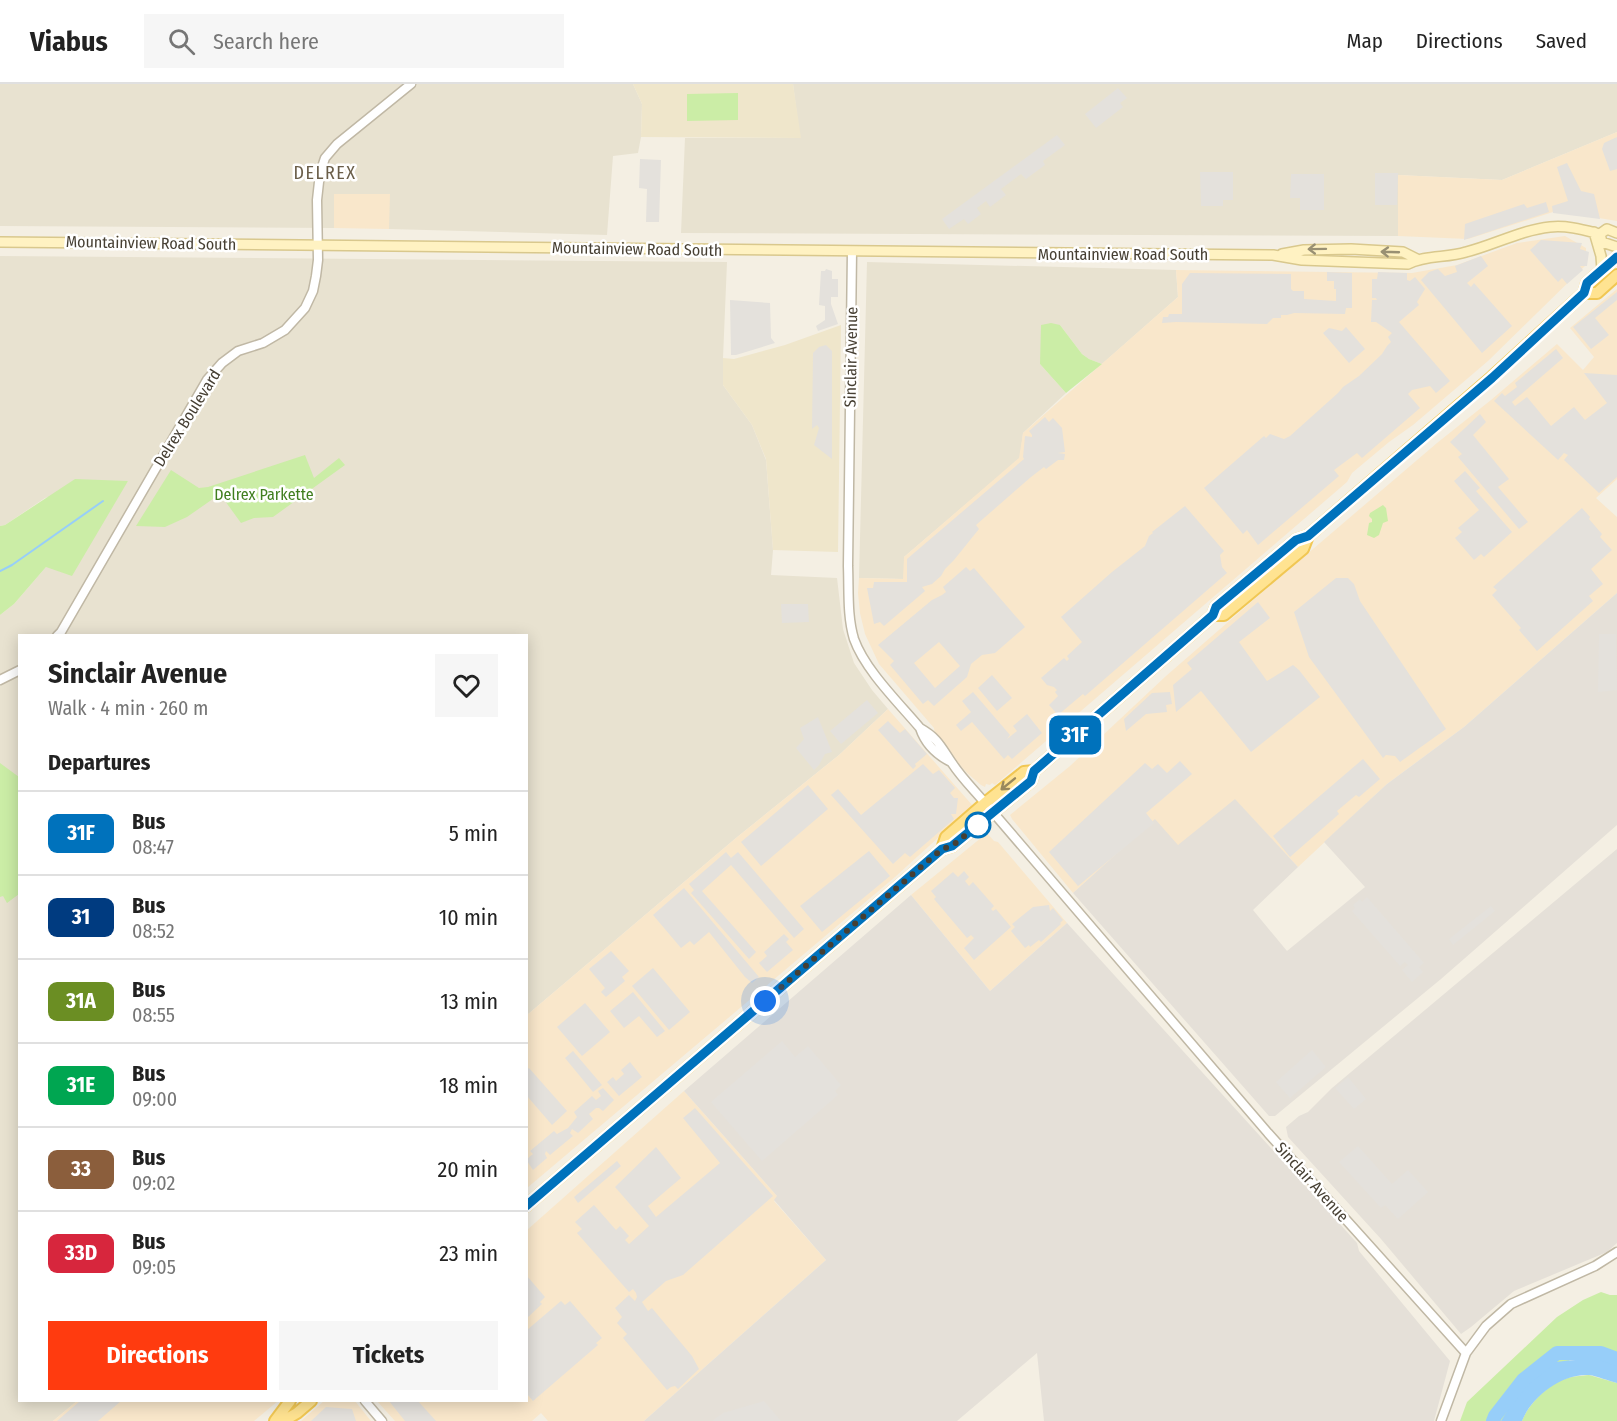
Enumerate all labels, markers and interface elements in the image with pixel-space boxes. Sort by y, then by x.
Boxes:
search box [144,14,564,68]
text: Viabus [30,25,108,58]
icon: search [165,25,198,58]
text: Search here [213,28,319,55]
text: Map [1346,28,1383,54]
text: Directions [1416,28,1503,54]
text: Saved [1536,28,1587,54]
district label: DELREX [294,162,356,184]
street label: Mountainview Road South [66,232,236,254]
street label: Mountainview Road South [552,238,722,260]
one-way arrow [1307,244,1327,255]
street label: Mountainview Road South [1038,245,1208,264]
one-way arrow [1380,246,1400,257]
street label: Sinclair Avenue [841,306,861,408]
street label: Delrex Boulevard [150,366,224,470]
park label: Delrex Parkette [214,485,314,504]
button: heart [435,654,498,717]
text: Sinclair Avenue [48,657,227,690]
text: Walk · 4 min · 260 m [48,696,208,720]
line badge: 31F [1040,716,1110,754]
text: 31F [1061,722,1089,748]
text: Departures [48,749,150,776]
one-way arrow [1001,777,1016,791]
text: Bus [132,808,165,835]
unlabelled marker [965,812,991,838]
text: 31F [67,820,95,846]
text: 5 min [449,820,498,847]
text: 08:47 [132,835,174,859]
text: Bus [132,892,165,919]
text: 31 [72,904,90,930]
text: 10 min [439,904,498,931]
text: 08:52 [132,919,175,943]
text: Bus [132,976,165,1003]
your location [750,986,780,1016]
text: 31A [66,988,96,1014]
text: 13 min [440,988,498,1015]
text: 08:55 [132,1003,175,1027]
text: Bus [132,1060,165,1087]
text: 31E [67,1072,95,1098]
text: 18 min [439,1072,498,1099]
text: 09:00 [132,1087,177,1111]
street label: Sinclair Avenue [1271,1138,1353,1226]
text: Bus [132,1144,165,1171]
text: 33 [71,1156,91,1182]
text: 20 min [438,1156,498,1183]
text: 09:02 [132,1171,175,1195]
text: Bus [132,1228,165,1255]
text: 33D [65,1240,97,1266]
text: 23 min [439,1240,498,1267]
text: 09:05 [132,1255,176,1279]
button: Directions [48,1321,267,1390]
button: Tickets [279,1321,498,1390]

